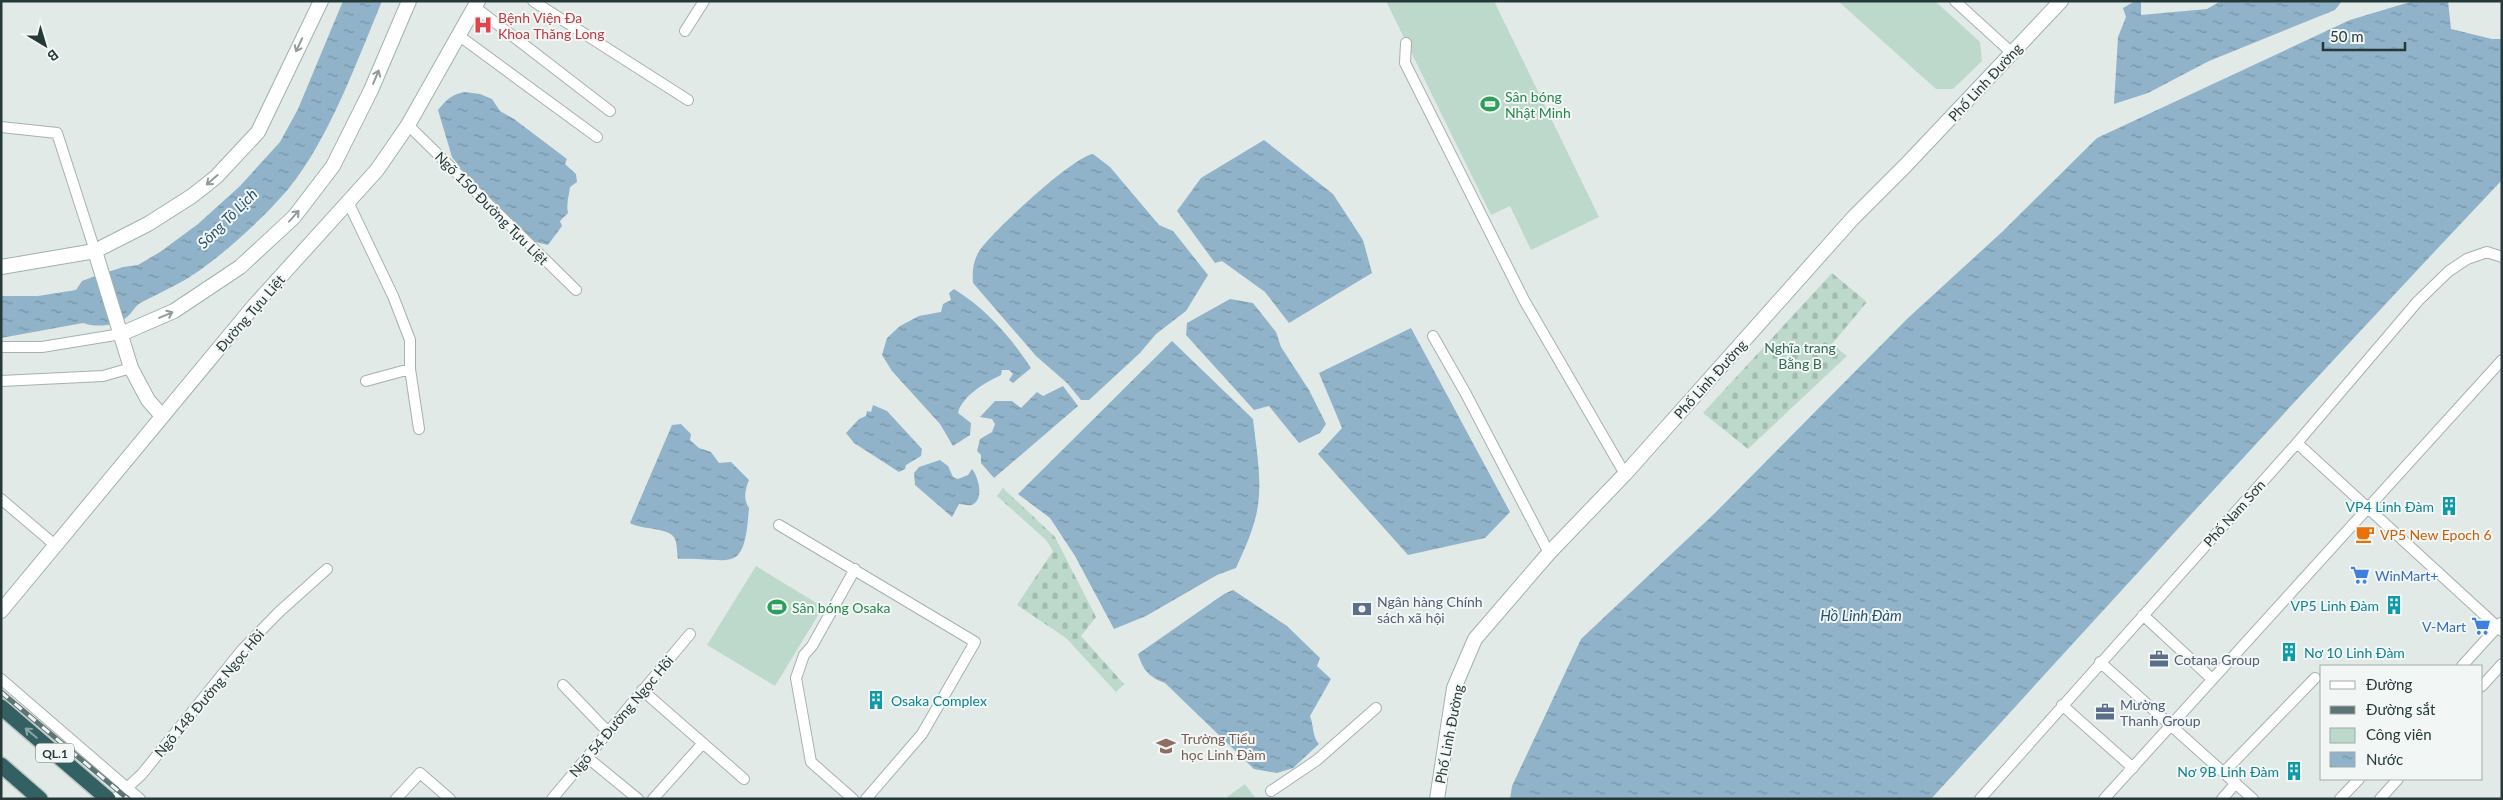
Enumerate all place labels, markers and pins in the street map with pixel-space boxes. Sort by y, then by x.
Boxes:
place label: Bệnh Viện Đa Khoa Thăng Long [498,9,604,42]
hospital icon: Bệnh Viện Đa Khoa Thăng Long [472,14,494,36]
place label: Sân bóng Nhật Minh [1505,88,1571,121]
sports icon: Sân bóng Nhật Minh [1479,93,1501,115]
building icon: VP4 Linh Đàm [2438,495,2460,517]
place label: VP4 Linh Đàm [2346,498,2434,515]
cafe icon: VP5 New Epoch 6 [2354,523,2376,545]
place label: VP5 New Epoch 6 [2380,526,2492,543]
supermarket icon: WinMart+ [2349,564,2371,586]
place label: WinMart+ [2375,567,2438,584]
place label: Ngân hàng Chính sách xã hội [1377,593,1483,626]
building icon: VP5 Linh Đàm [2383,594,2405,616]
sports icon: Sân bóng Osaka [766,596,788,618]
place label: VP5 Linh Đàm [2291,597,2379,614]
bank icon: Ngân hàng Chính sách xã hội [1351,598,1373,620]
place label: Sân bóng Osaka [792,599,891,616]
supermarket icon: V-Mart [2470,615,2492,637]
place label: V-Mart [2422,618,2466,635]
building icon: Nơ 10 Linh Đàm [2278,641,2300,663]
place label: Nơ 10 Linh Đàm [2304,644,2405,661]
office icon: Cotana Group [2148,648,2170,670]
place label: Cotana Group [2174,651,2260,668]
building icon: Osaka Complex [865,689,887,711]
place label: Osaka Complex [891,692,987,709]
place label: Mường Thanh Group [2120,696,2201,729]
office icon: Mường Thanh Group [2094,701,2116,723]
place label: Trường Tiểu học Linh Đàm [1181,730,1266,763]
school or university icon: Trường Tiểu học Linh Đàm [1155,735,1177,757]
building icon: Nơ 9B Linh Đàm [2283,760,2305,782]
place label: Nơ 9B Linh Đàm [2177,763,2279,780]

